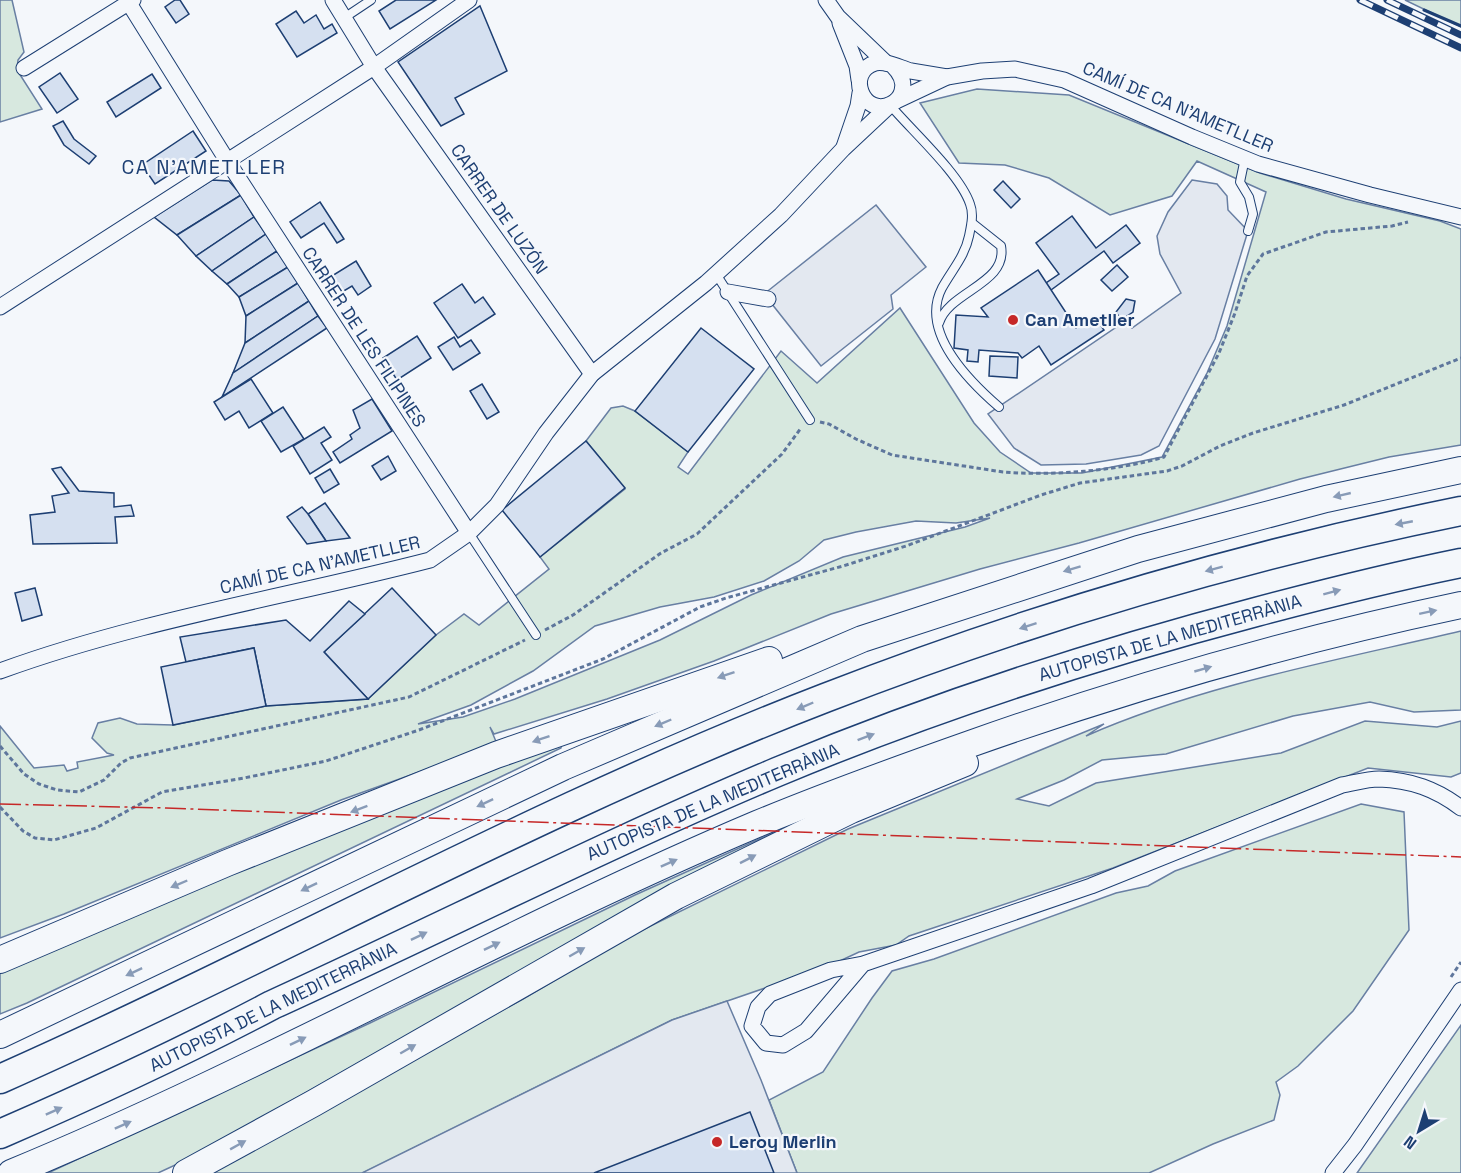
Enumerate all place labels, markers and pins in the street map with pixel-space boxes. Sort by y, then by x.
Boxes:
place label: Can Ametller [1025,308,1135,331]
marker: Can Ametller [1006,313,1020,327]
place label: Leroy Merlin [729,1130,837,1153]
marker: Leroy Merlin [710,1135,724,1149]

